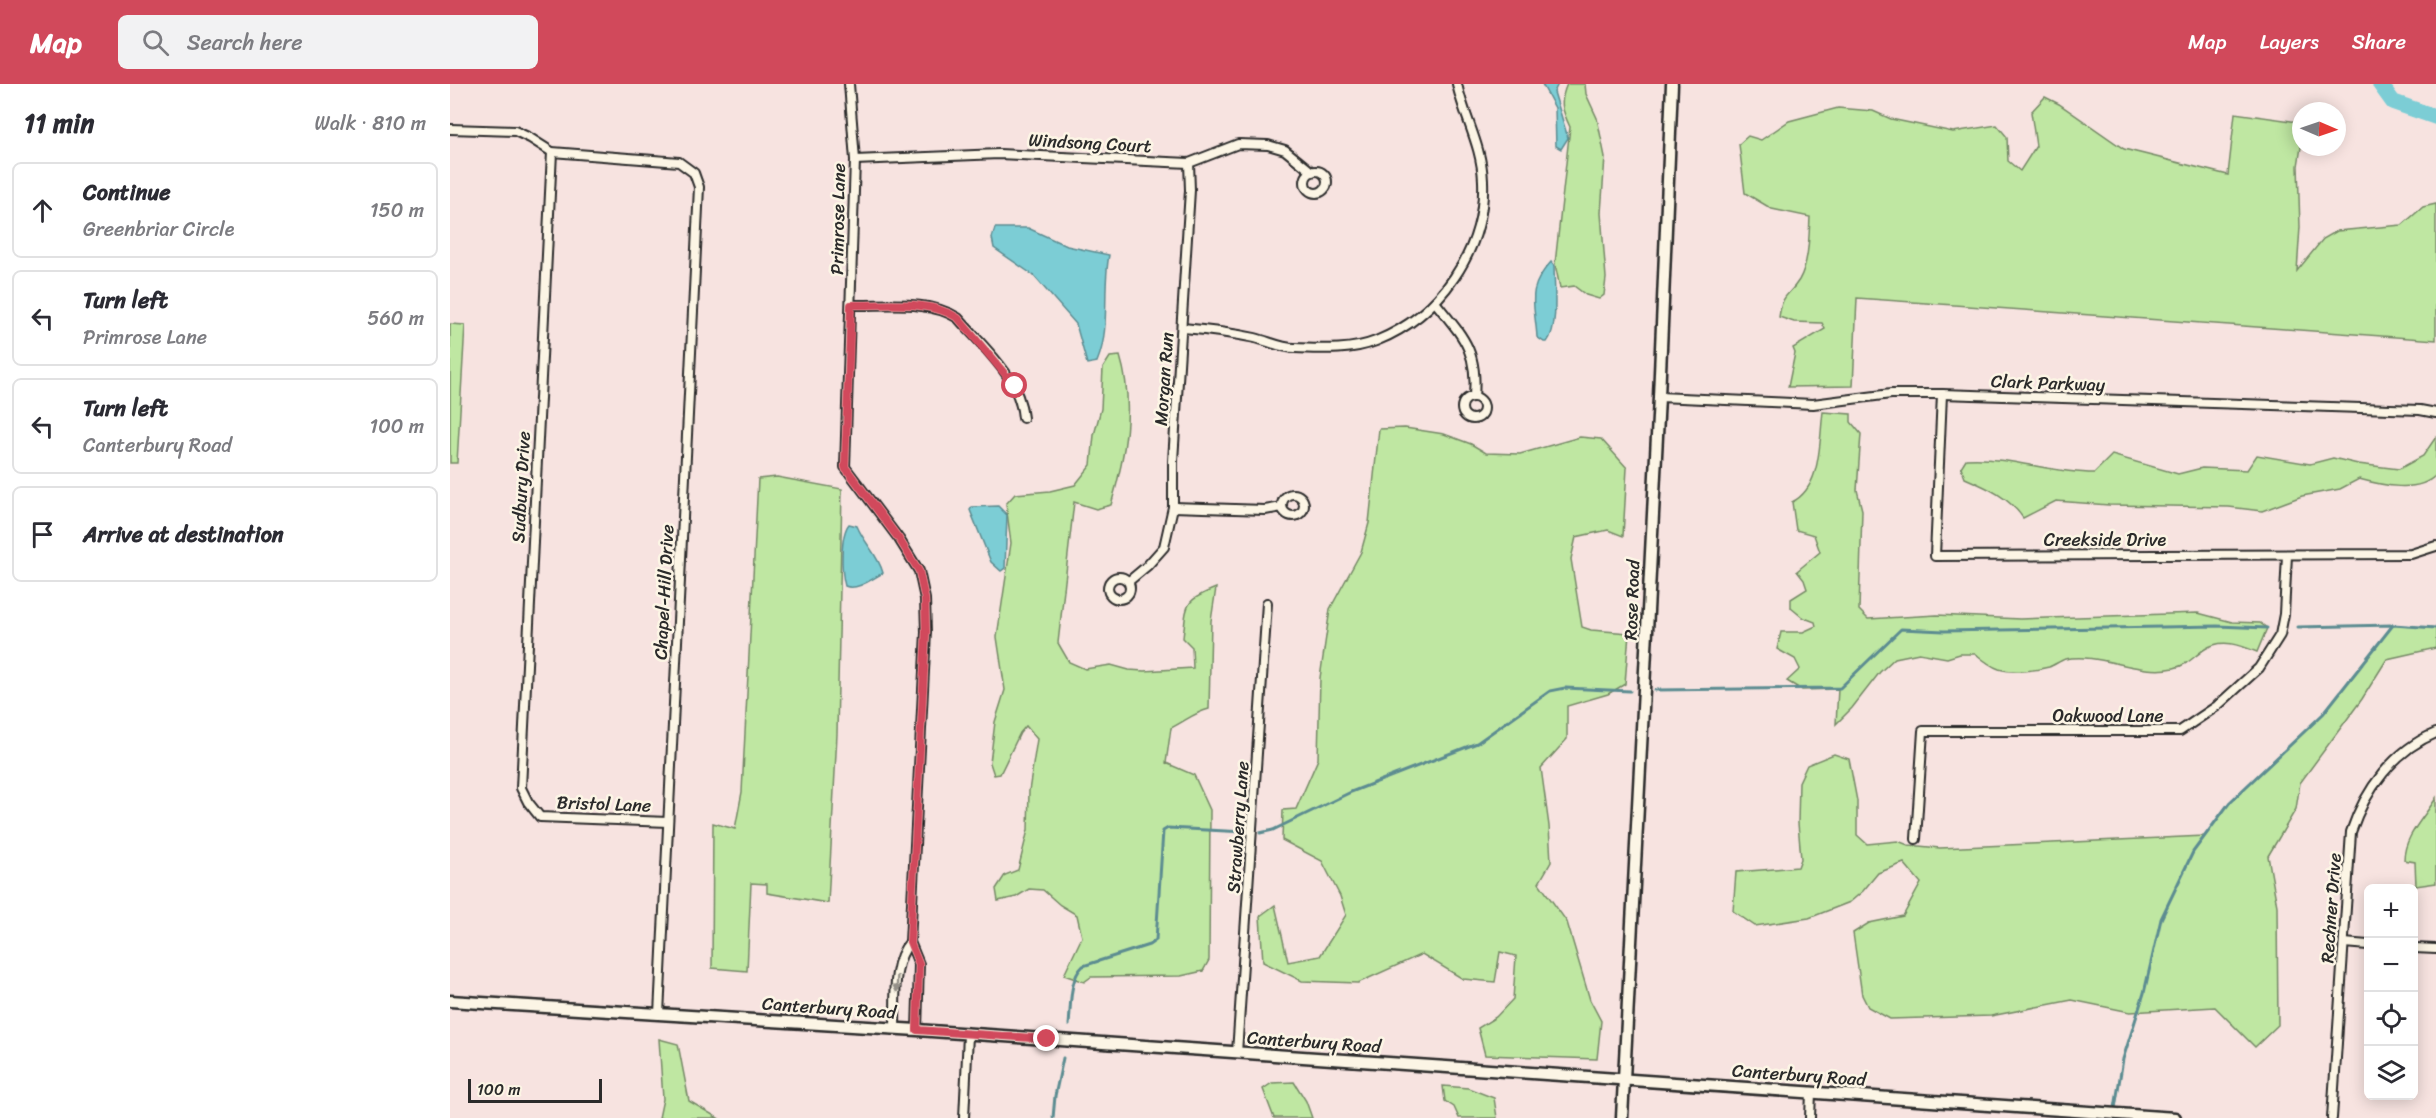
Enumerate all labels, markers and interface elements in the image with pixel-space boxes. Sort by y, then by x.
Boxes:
search box [118,15,538,69]
text: Map [30,18,82,67]
text: Search here [187,23,303,62]
text: Map [2188,23,2227,61]
text: Layers [2260,23,2319,61]
text: Share [2352,23,2406,61]
icon: search [139,26,172,59]
text: 11 min [24,100,94,146]
north arrow [2292,102,2346,156]
text: Walk · 810 m [315,106,426,141]
street label: Windsong Court [1028,124,1152,162]
street label: Primrose Lane [821,163,855,275]
text: Continue [83,173,171,212]
text: 150 m [370,193,424,228]
icon: ahead [26,194,59,227]
text: Greenbriar Circle [83,212,234,247]
text: Turn left [83,281,168,320]
text: 560 m [367,301,424,336]
icon: left [26,302,59,335]
text: Primrose Lane [83,320,207,355]
street label: Morgan Run [1145,331,1183,427]
street label: Clark Parkway [1990,365,2106,401]
route start [1001,372,1027,398]
text: Turn left [83,389,168,428]
text: 100 m [370,409,424,444]
icon: left [26,410,59,443]
text: Canterbury Road [83,428,232,463]
street label: Sudbury Drive [502,430,540,544]
text: Arrive at destination [83,515,284,554]
icon: arrive [26,518,59,551]
street label: Chapel-Hill Drive [644,524,684,660]
street label: Creekside Drive [2044,524,2167,556]
street label: Rose Road [1615,558,1649,641]
street label: Oakwood Lane [2052,700,2164,732]
street label: Strawberry Lane [1217,760,1259,894]
street label: Bristol Lane [556,786,652,822]
street label: Rechner Drive [2311,852,2351,964]
map controls [2364,884,2418,1100]
button: + [2364,884,2418,938]
button: − [2364,938,2418,992]
one-way arrow [892,974,902,993]
street label: Canterbury Road [761,987,898,1029]
button: locate [2364,992,2418,1046]
street label: Canterbury Road [1246,1021,1383,1063]
route end [1033,1025,1059,1051]
button: layers [2364,1046,2418,1100]
street label: Canterbury Road [1731,1054,1868,1096]
text: 100 m [477,1075,521,1104]
scale bar [468,1076,602,1104]

